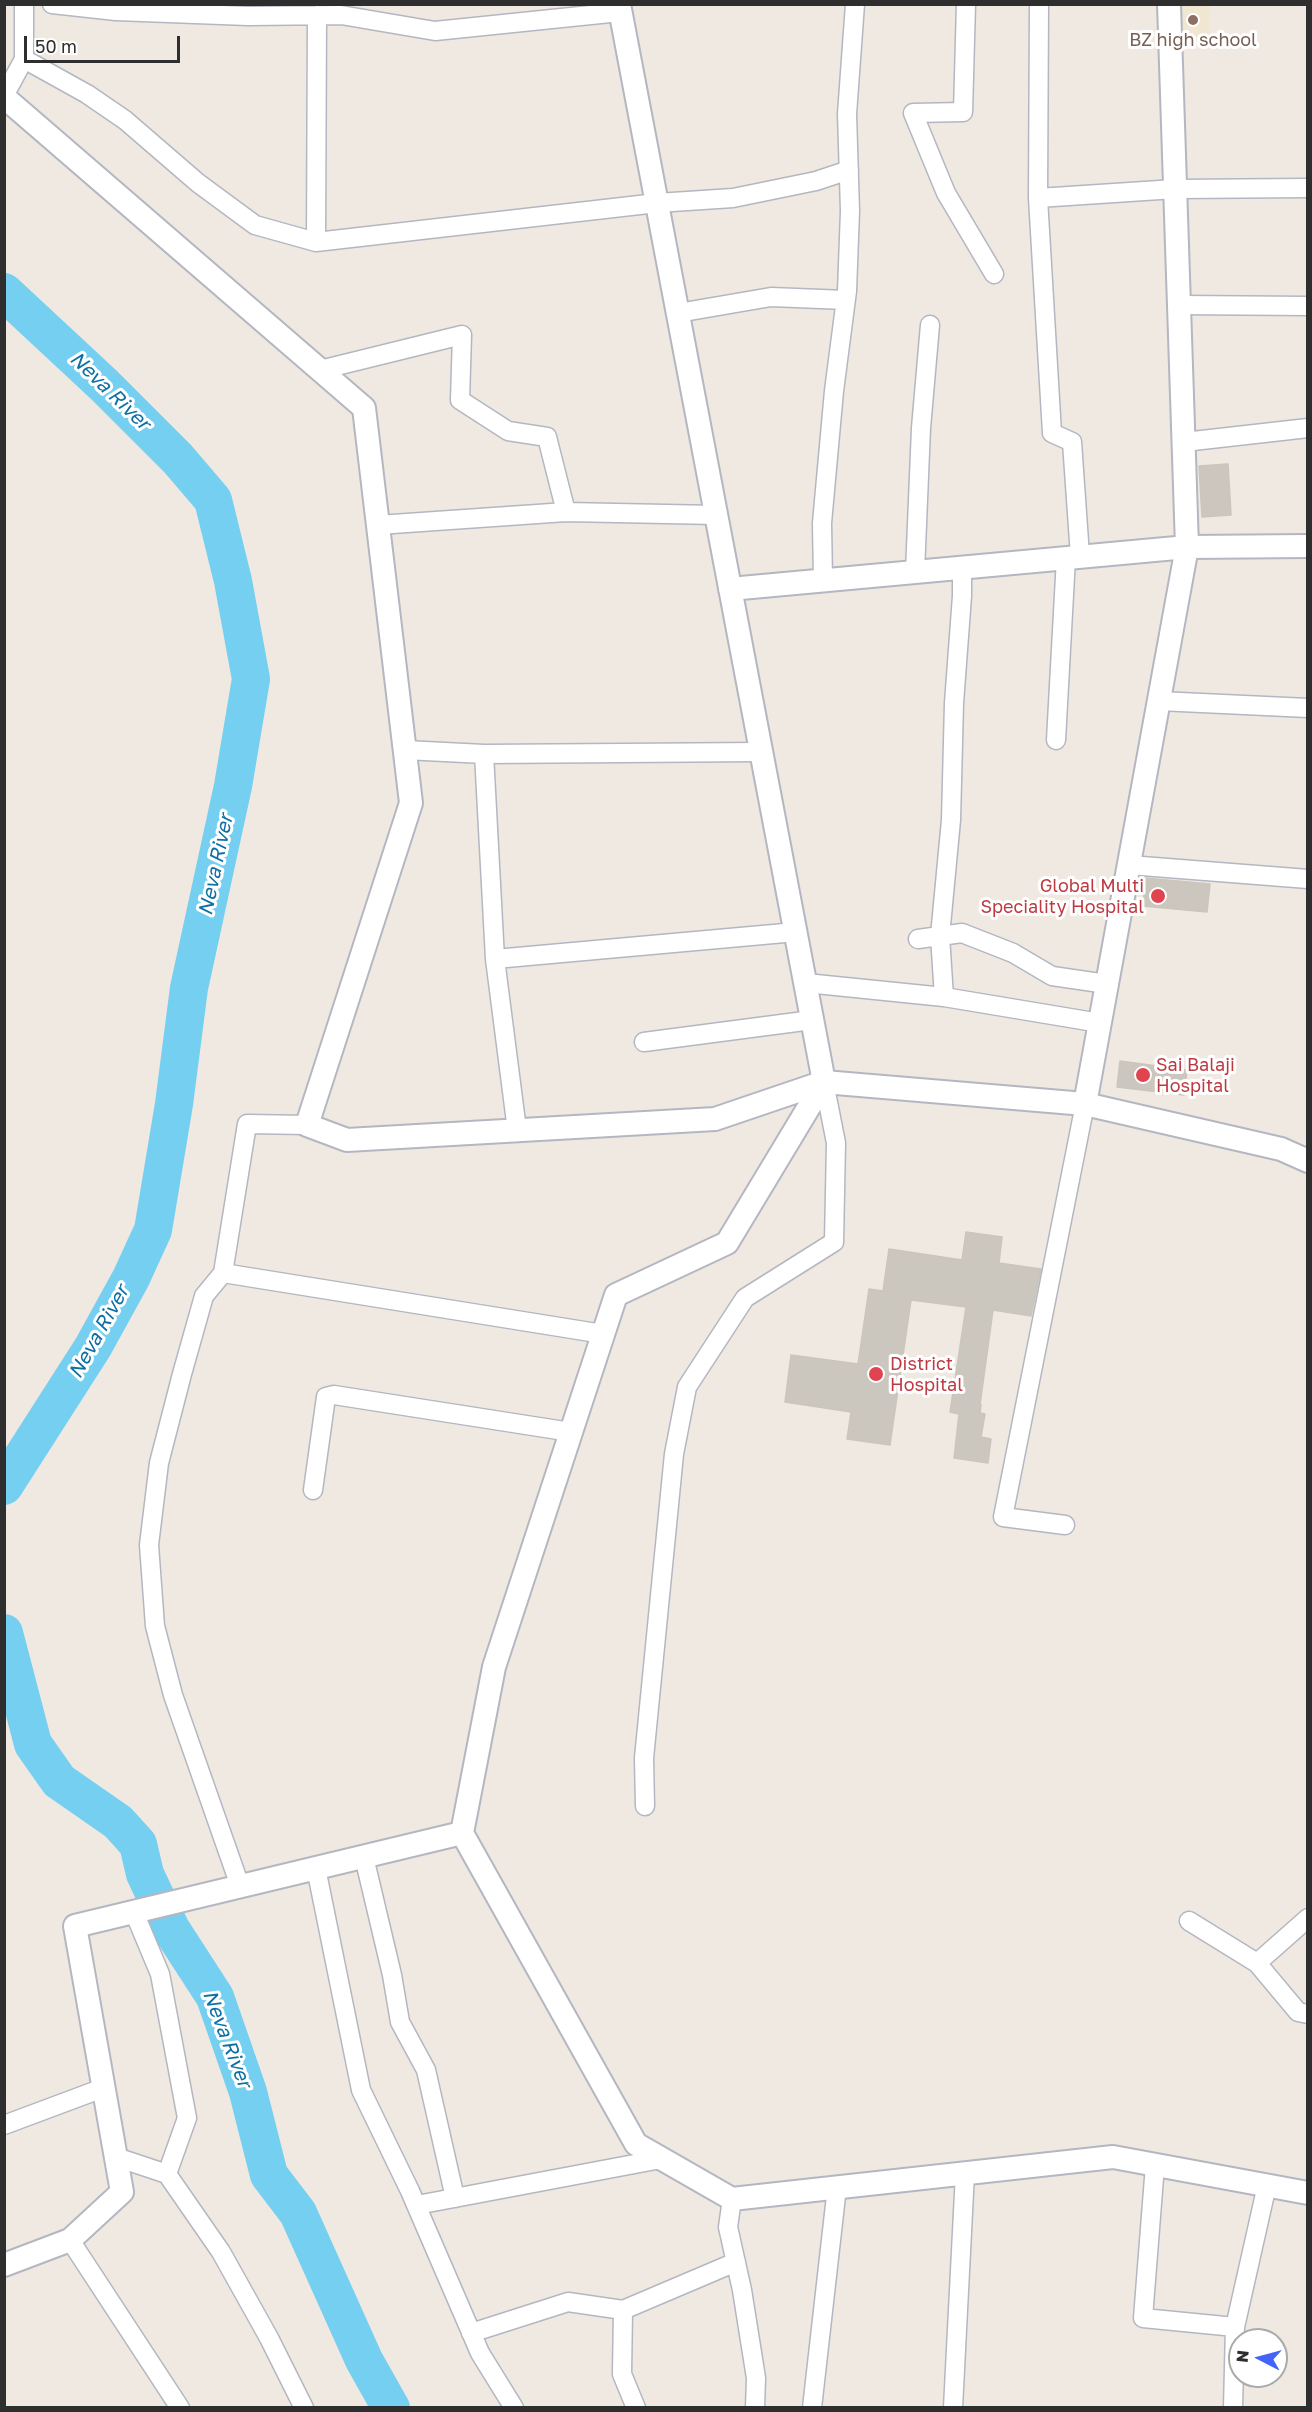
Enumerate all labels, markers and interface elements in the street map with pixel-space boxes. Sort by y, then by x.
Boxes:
marker: BZ high school [1186,13,1200,27]
scale bar [27,24,183,62]
place label: BZ high school [1129,29,1257,51]
text: 50 m [35,35,77,57]
water label: Neva River [65,347,155,435]
water label: Neva River [194,812,238,918]
place label: Global Multi Speciality Hospital [980,875,1144,918]
marker: Global Multi Speciality Hospital [1149,887,1167,905]
place label: Sai Balaji Hospital [1156,1054,1235,1096]
marker: Sai Balaji Hospital [1134,1066,1152,1084]
water label: Neva River [64,1281,134,1383]
place label: District Hospital [890,1353,963,1396]
marker: District Hospital [867,1365,885,1383]
water label: Neva River [197,1987,257,2091]
north arrow [1228,2328,1288,2388]
text: N [1232,2349,1253,2363]

